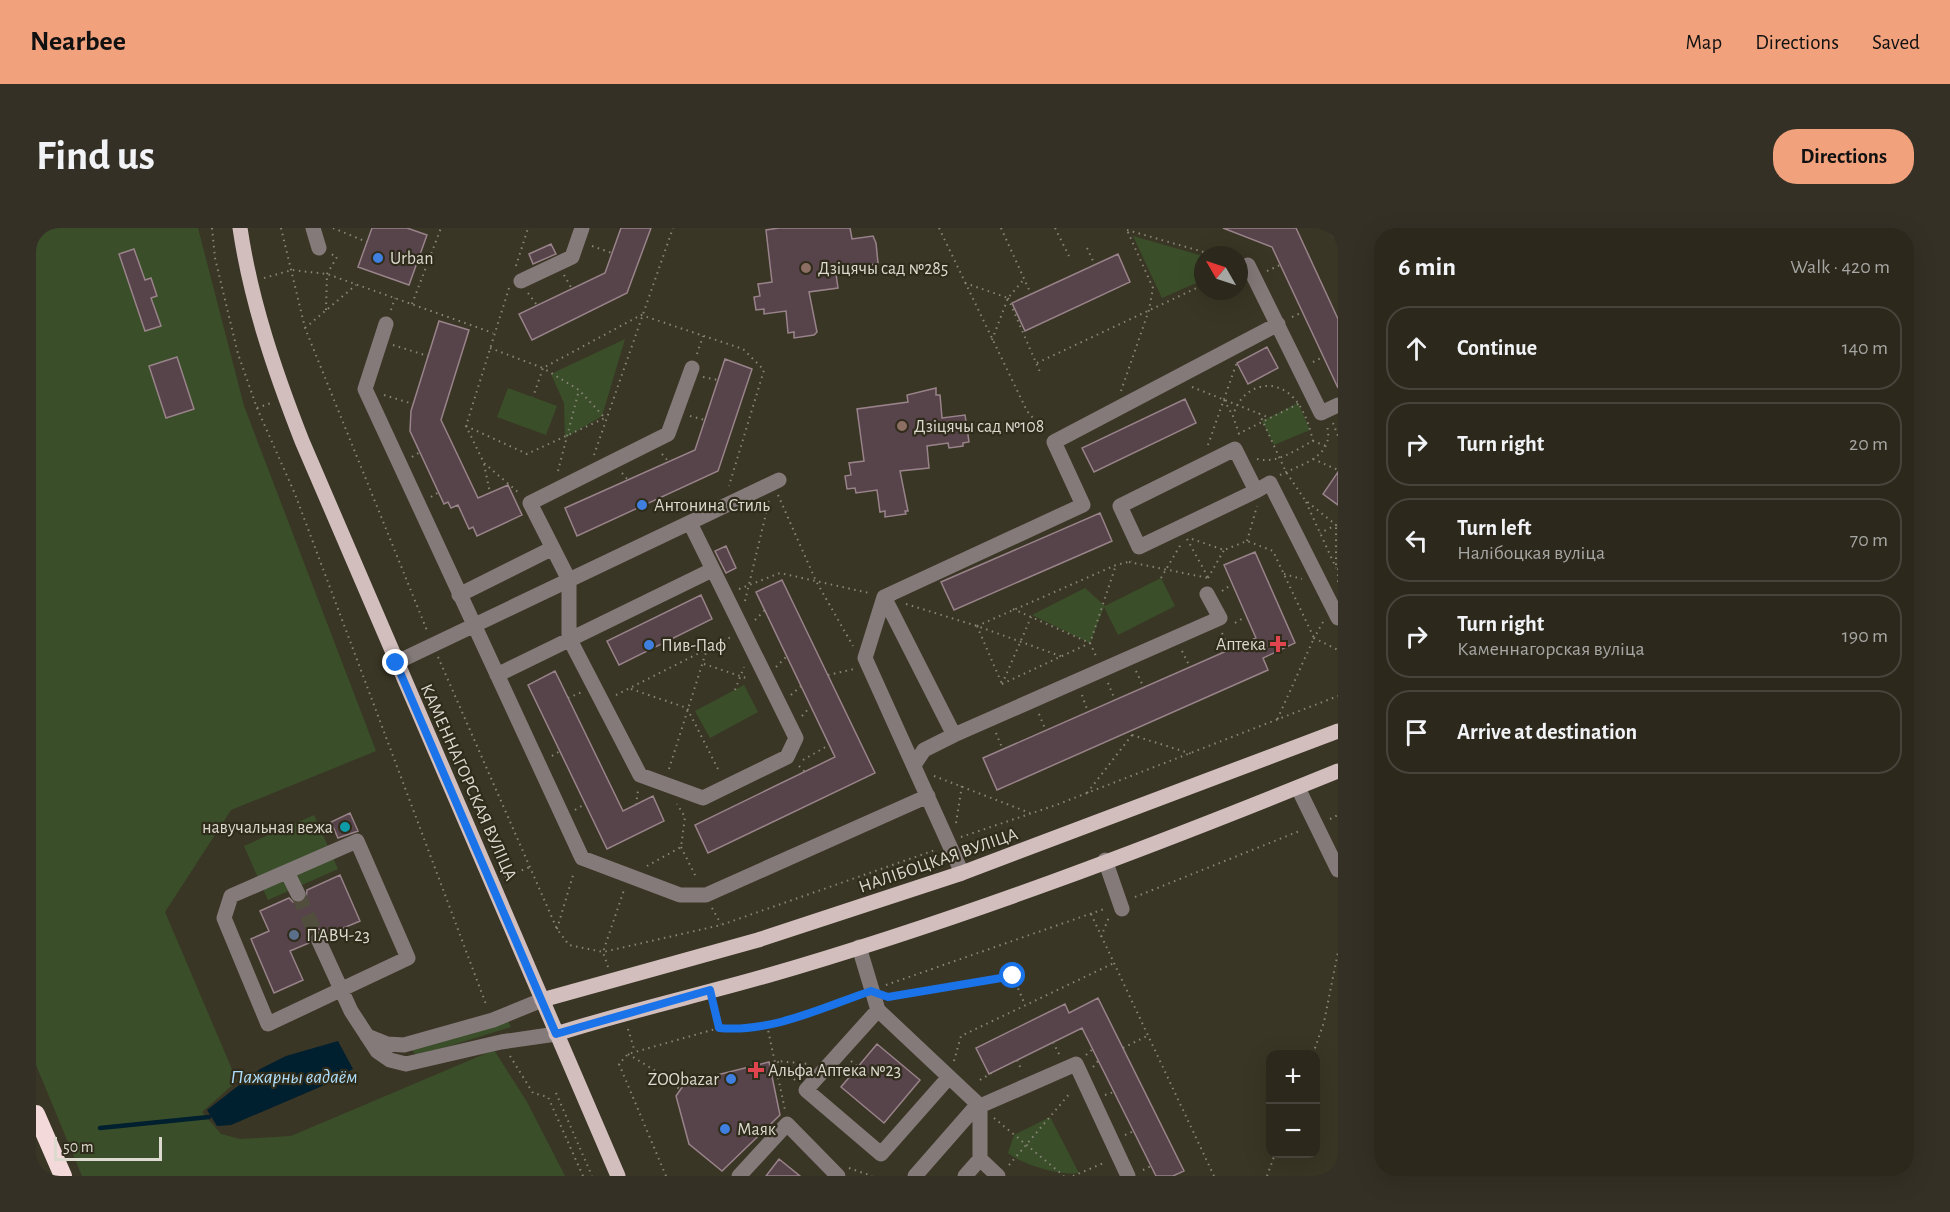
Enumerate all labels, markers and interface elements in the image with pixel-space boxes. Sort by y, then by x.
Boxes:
text: Nearbee [30,28,126,56]
text: Map [1686,32,1722,53]
text: Directions [1755,32,1839,53]
text: Saved [1872,32,1920,53]
button: Directions [1773,129,1914,184]
text: Find us [36,135,155,177]
north arrow [1194,246,1248,300]
place label: Urban [390,250,433,268]
marker: Urban [371,251,385,265]
text: 6 min [1398,254,1456,280]
text: Walk · 420 m [1790,257,1890,277]
place label: Дзіцячы сад №285 [818,260,948,278]
marker: Дзіцячы сад №285 [799,261,813,275]
icon: ahead [1400,332,1433,365]
text: Continue [1457,337,1537,359]
text: 140 m [1842,338,1888,358]
place label: Дзіцячы сад №108 [914,418,1044,436]
marker: Дзіцячы сад №108 [895,419,909,433]
icon: right [1400,428,1433,461]
text: Turn right [1457,433,1544,455]
text: 20 m [1849,434,1888,454]
place label: Антонина Стиль [654,497,770,515]
marker: Антонина Стиль [635,498,649,512]
text: Turn left [1457,517,1531,539]
icon: left [1400,524,1433,557]
text: 70 m [1850,530,1888,550]
text: Налібоцкая вуліца [1457,543,1605,563]
text: Turn right [1457,613,1544,635]
icon: right [1400,620,1433,653]
text: 190 m [1842,626,1888,646]
place label: Аптека [1216,636,1266,654]
place label: Пив-Паф [661,637,726,655]
marker: Аптека [1271,637,1285,651]
marker: Пив-Паф [642,638,656,652]
text: Каменнагорская вуліца [1457,639,1645,659]
route end [382,649,408,675]
street label: КАМЕННАГОРСКАЯ ВУЛІЦА [417,681,520,884]
icon: arrive [1400,716,1433,749]
text: Arrive at destination [1457,721,1637,743]
place label: навучальная вежа [202,819,333,837]
marker: навучальная вежа [338,820,352,834]
street label: НАЛІБОЦКАЯ ВУЛІЦА [856,825,1021,897]
place label: ПАВЧ-23 [306,927,370,945]
marker: ПАВЧ-23 [287,928,301,942]
route start [999,962,1025,988]
map controls [1266,1050,1320,1158]
button: + [1266,1050,1320,1104]
place label: Альфа Аптека №23 [768,1062,901,1080]
marker: Альфа Аптека №23 [749,1063,763,1077]
water label: Пажарны вадаём [230,1067,358,1087]
place label: ZOObazar [648,1071,719,1089]
marker: ZOObazar [724,1072,738,1086]
button: − [1266,1104,1320,1158]
place label: Маяк [737,1121,777,1139]
marker: Маяк [718,1122,732,1136]
scale bar [54,1134,162,1162]
text: 50 m [63,1139,94,1155]

